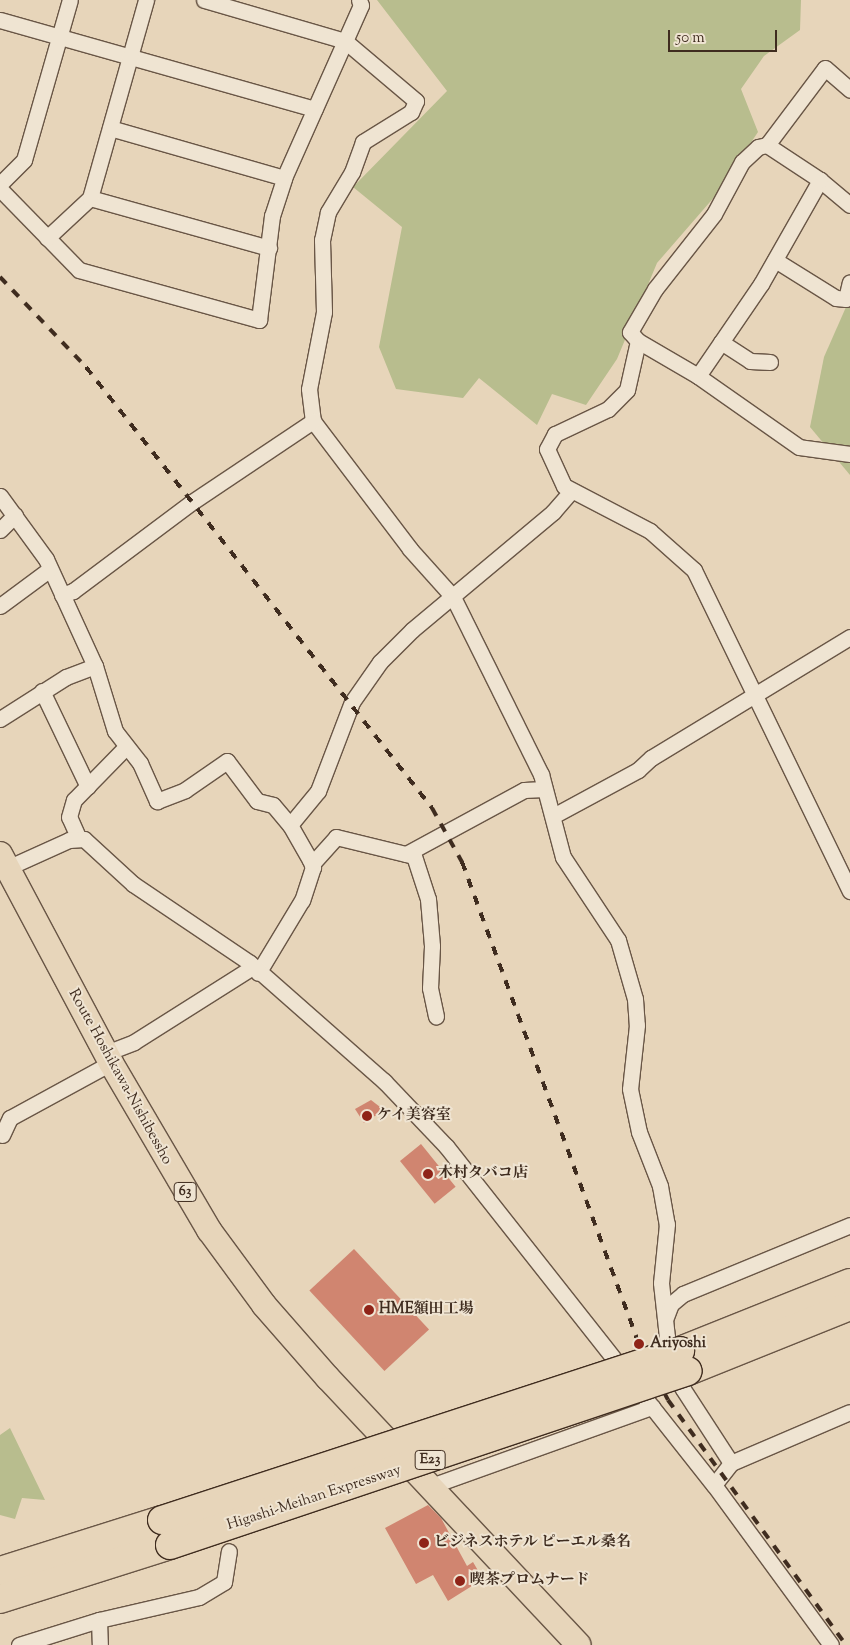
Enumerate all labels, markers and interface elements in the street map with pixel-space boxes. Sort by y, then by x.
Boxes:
scale bar [670,20,779,52]
text: 50 m [676,28,705,49]
street label: Route Hoshikawa-Nishibessho [64,986,176,1168]
place label: ケイ美容室 [377,1107,452,1125]
marker: ケイ美容室 [361,1110,373,1122]
place label: 木村タバコ店 [438,1165,528,1183]
marker: 木村タバコ店 [422,1168,434,1180]
road number: 63 [172,1180,198,1204]
place label: HME額田工場 [379,1301,474,1319]
marker: HME額田工場 [363,1304,375,1316]
place label: Ariyoshi [650,1335,706,1353]
marker: Ariyoshi [632,1337,646,1351]
road number: E23 [414,1448,446,1472]
street label: Higashi-Meihan Expressway [225,1461,403,1535]
place label: ビジネスホテル ピーエル桑名 [434,1534,632,1552]
marker: ビジネスホテル ピーエル桑名 [418,1537,430,1549]
place label: 喫茶プロムナード [470,1572,590,1590]
marker: 喫茶プロムナード [454,1575,466,1587]

